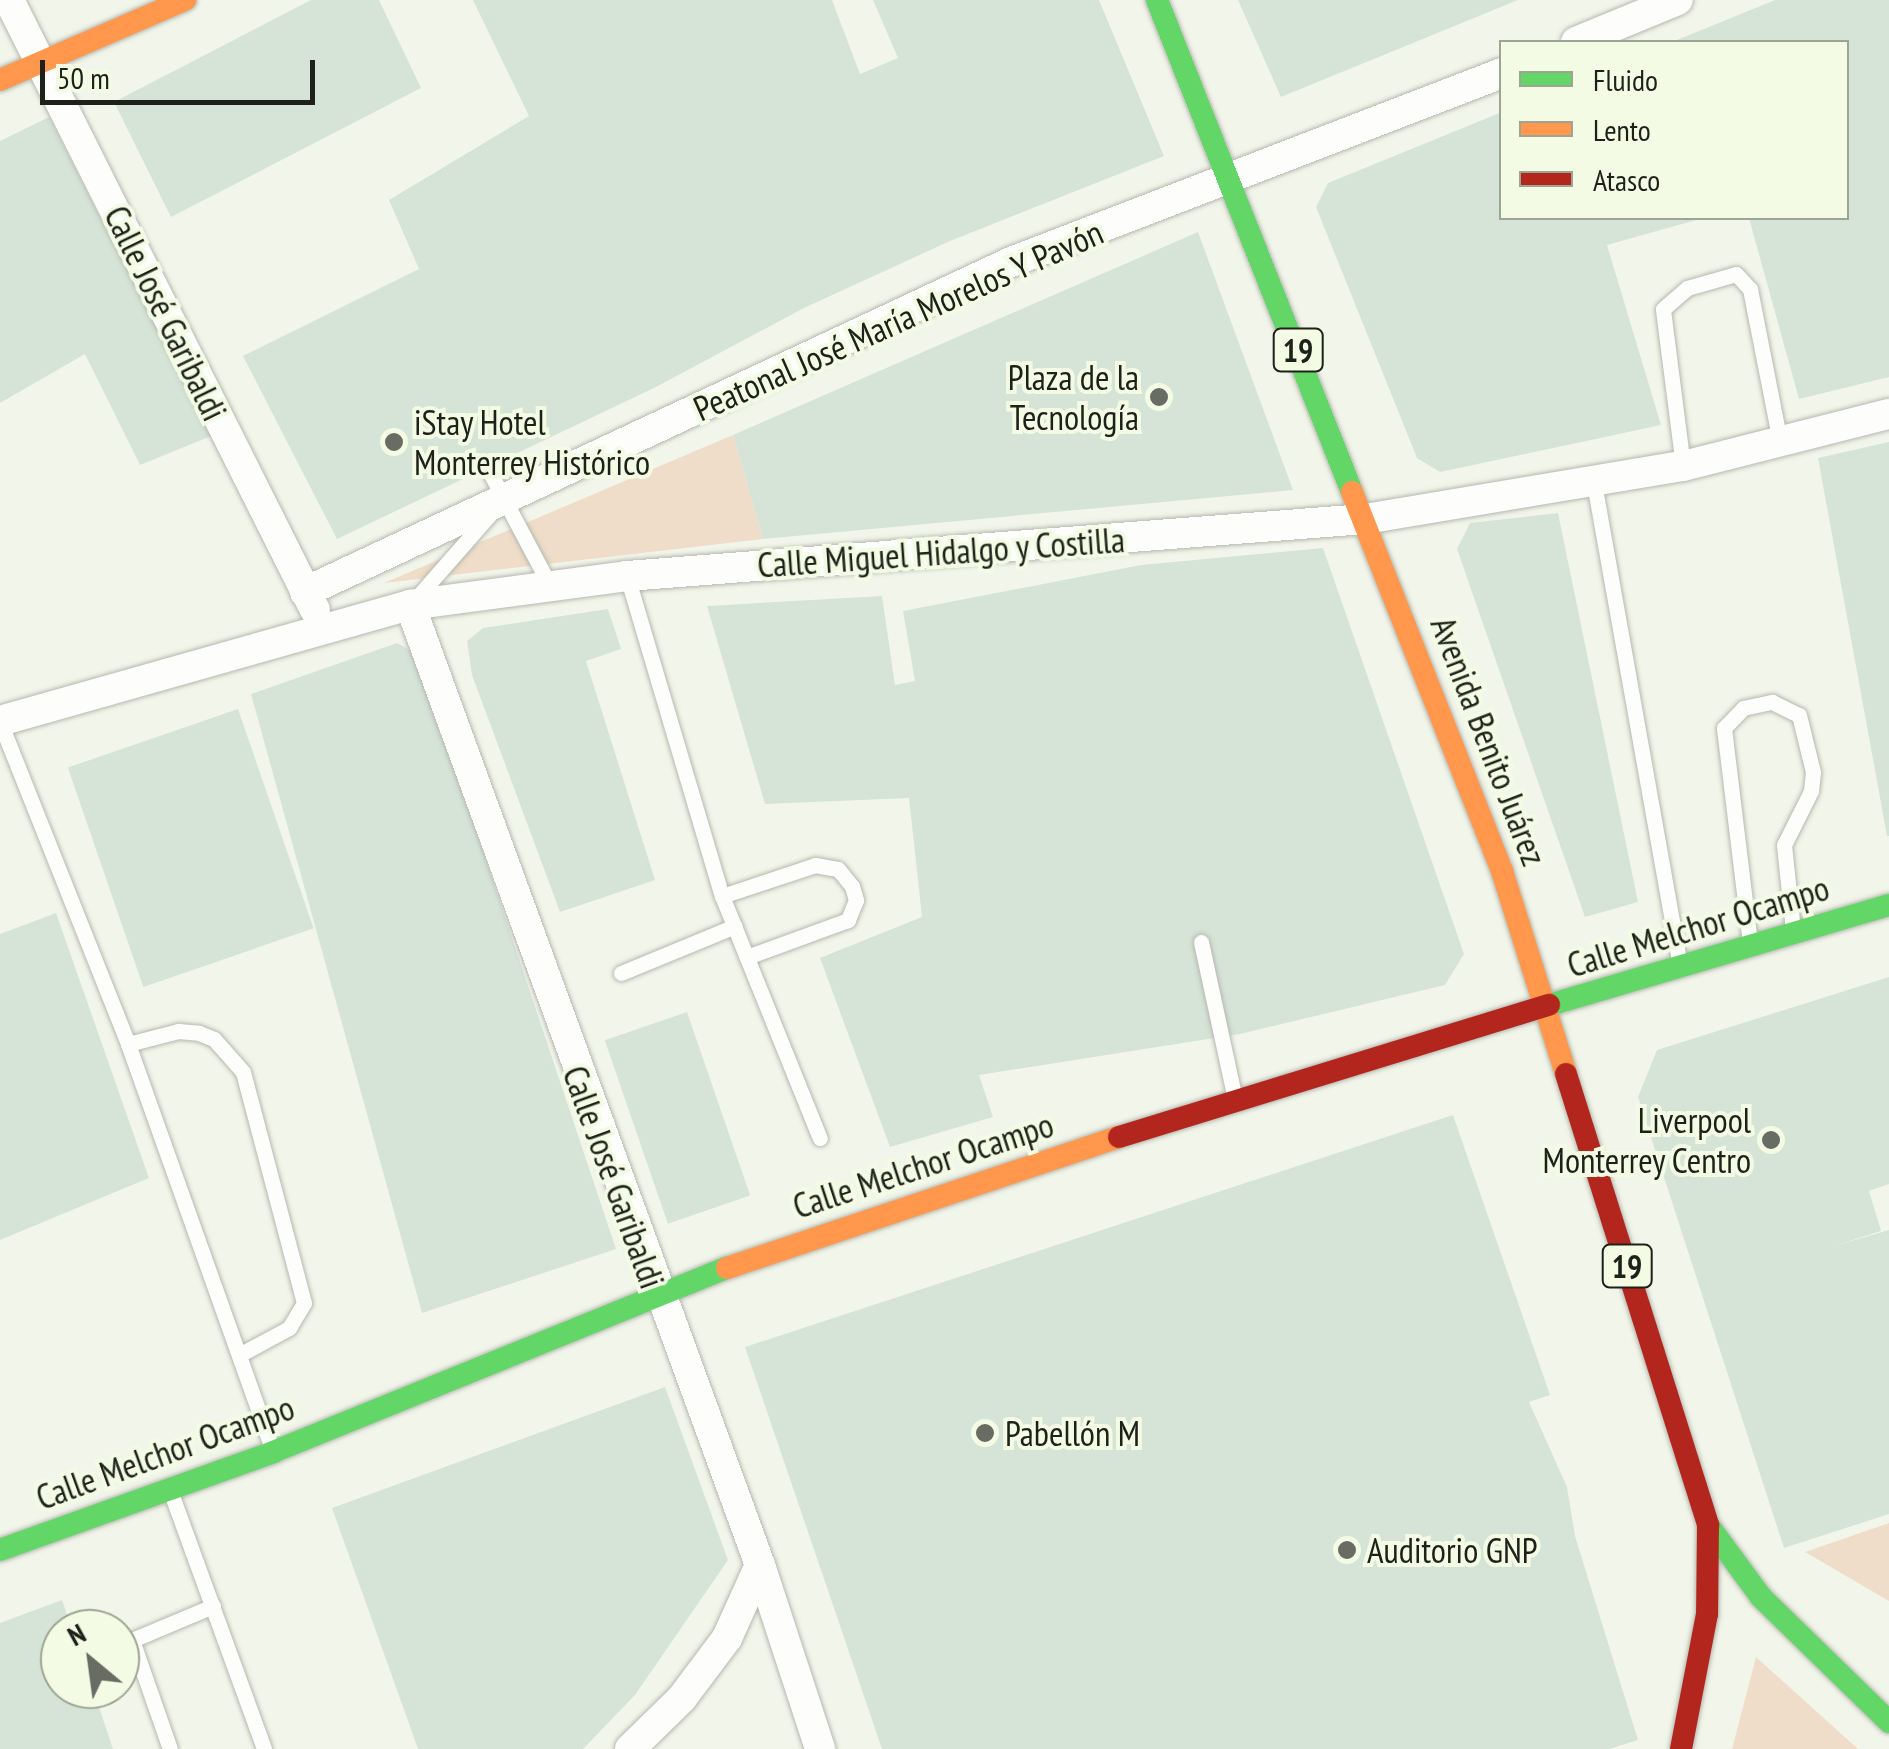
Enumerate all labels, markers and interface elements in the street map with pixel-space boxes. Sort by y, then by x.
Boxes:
scale bar [45,40,320,102]
legend [1499,40,1849,220]
text: 50 m [57,58,110,97]
text: Fluido [1593,60,1658,99]
text: Lento [1593,110,1651,149]
text: Atasco [1593,160,1660,199]
street label: Calle José Garibaldi [96,199,236,427]
street label: Peatonal José María Morelos Y Pavón [686,210,1110,430]
road number: 19 [1270,323,1326,377]
place label: Plaza de la Tecnología [1008,356,1139,438]
marker: Plaza de la Tecnología [1148,386,1170,408]
place label: iStay Hotel Monterrey Histórico [414,401,651,483]
marker: iStay Hotel Monterrey Histórico [383,431,405,453]
street label: Calle Miguel Hidalgo y Costilla [755,518,1127,586]
street label: Avenida Benito Juárez [1422,611,1556,871]
street label: Calle Melchor Ocampo [1562,866,1834,986]
street label: Calle José Garibaldi [554,1060,674,1294]
place label: Liverpool Monterrey Centro [1542,1099,1751,1181]
street label: Calle Melchor Ocampo [787,1103,1059,1227]
marker: Liverpool Monterrey Centro [1760,1129,1782,1151]
road number: 19 [1600,1239,1654,1293]
street label: Calle Melchor Ocampo [30,1386,300,1518]
place label: Pabellón M [1005,1412,1140,1454]
marker: Pabellón M [974,1422,996,1444]
place label: Auditorio GNP [1367,1529,1538,1571]
marker: Auditorio GNP [1336,1539,1358,1561]
north arrow [40,1609,140,1709]
text: N [61,1614,92,1654]

